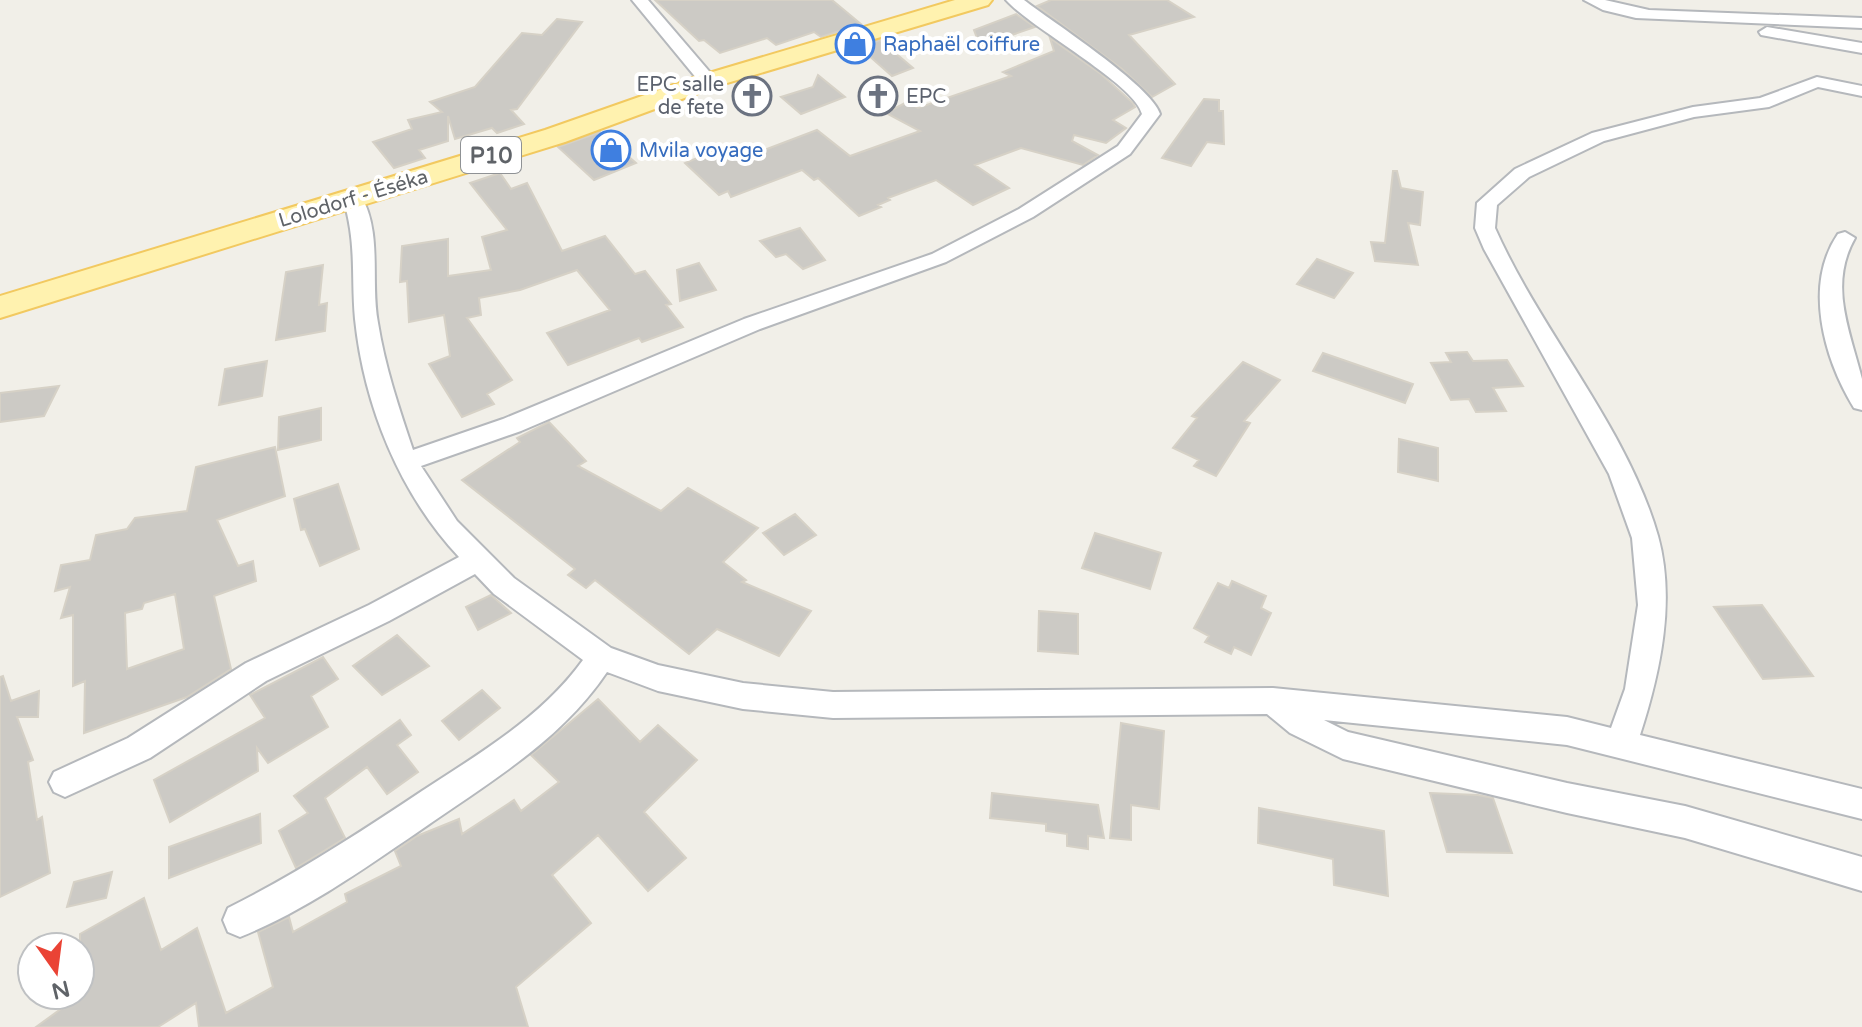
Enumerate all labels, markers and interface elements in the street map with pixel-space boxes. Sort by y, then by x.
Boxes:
shop icon: Raphaël coiffure [834,23,876,65]
place label: Raphaël coiffure [883,33,1040,57]
place label: EPC salle de fete [637,73,724,120]
church icon: EPC salle de fete [731,75,773,117]
church icon: EPC [857,75,899,117]
place label: EPC [906,85,946,109]
shop icon: Mvila voyage [590,129,632,171]
road number: P10 [461,137,521,173]
place label: Mvila voyage [639,139,763,163]
street label: Lolodorf - Éséka [275,164,431,233]
north arrow [16,931,96,1011]
text: N [49,975,72,1004]

